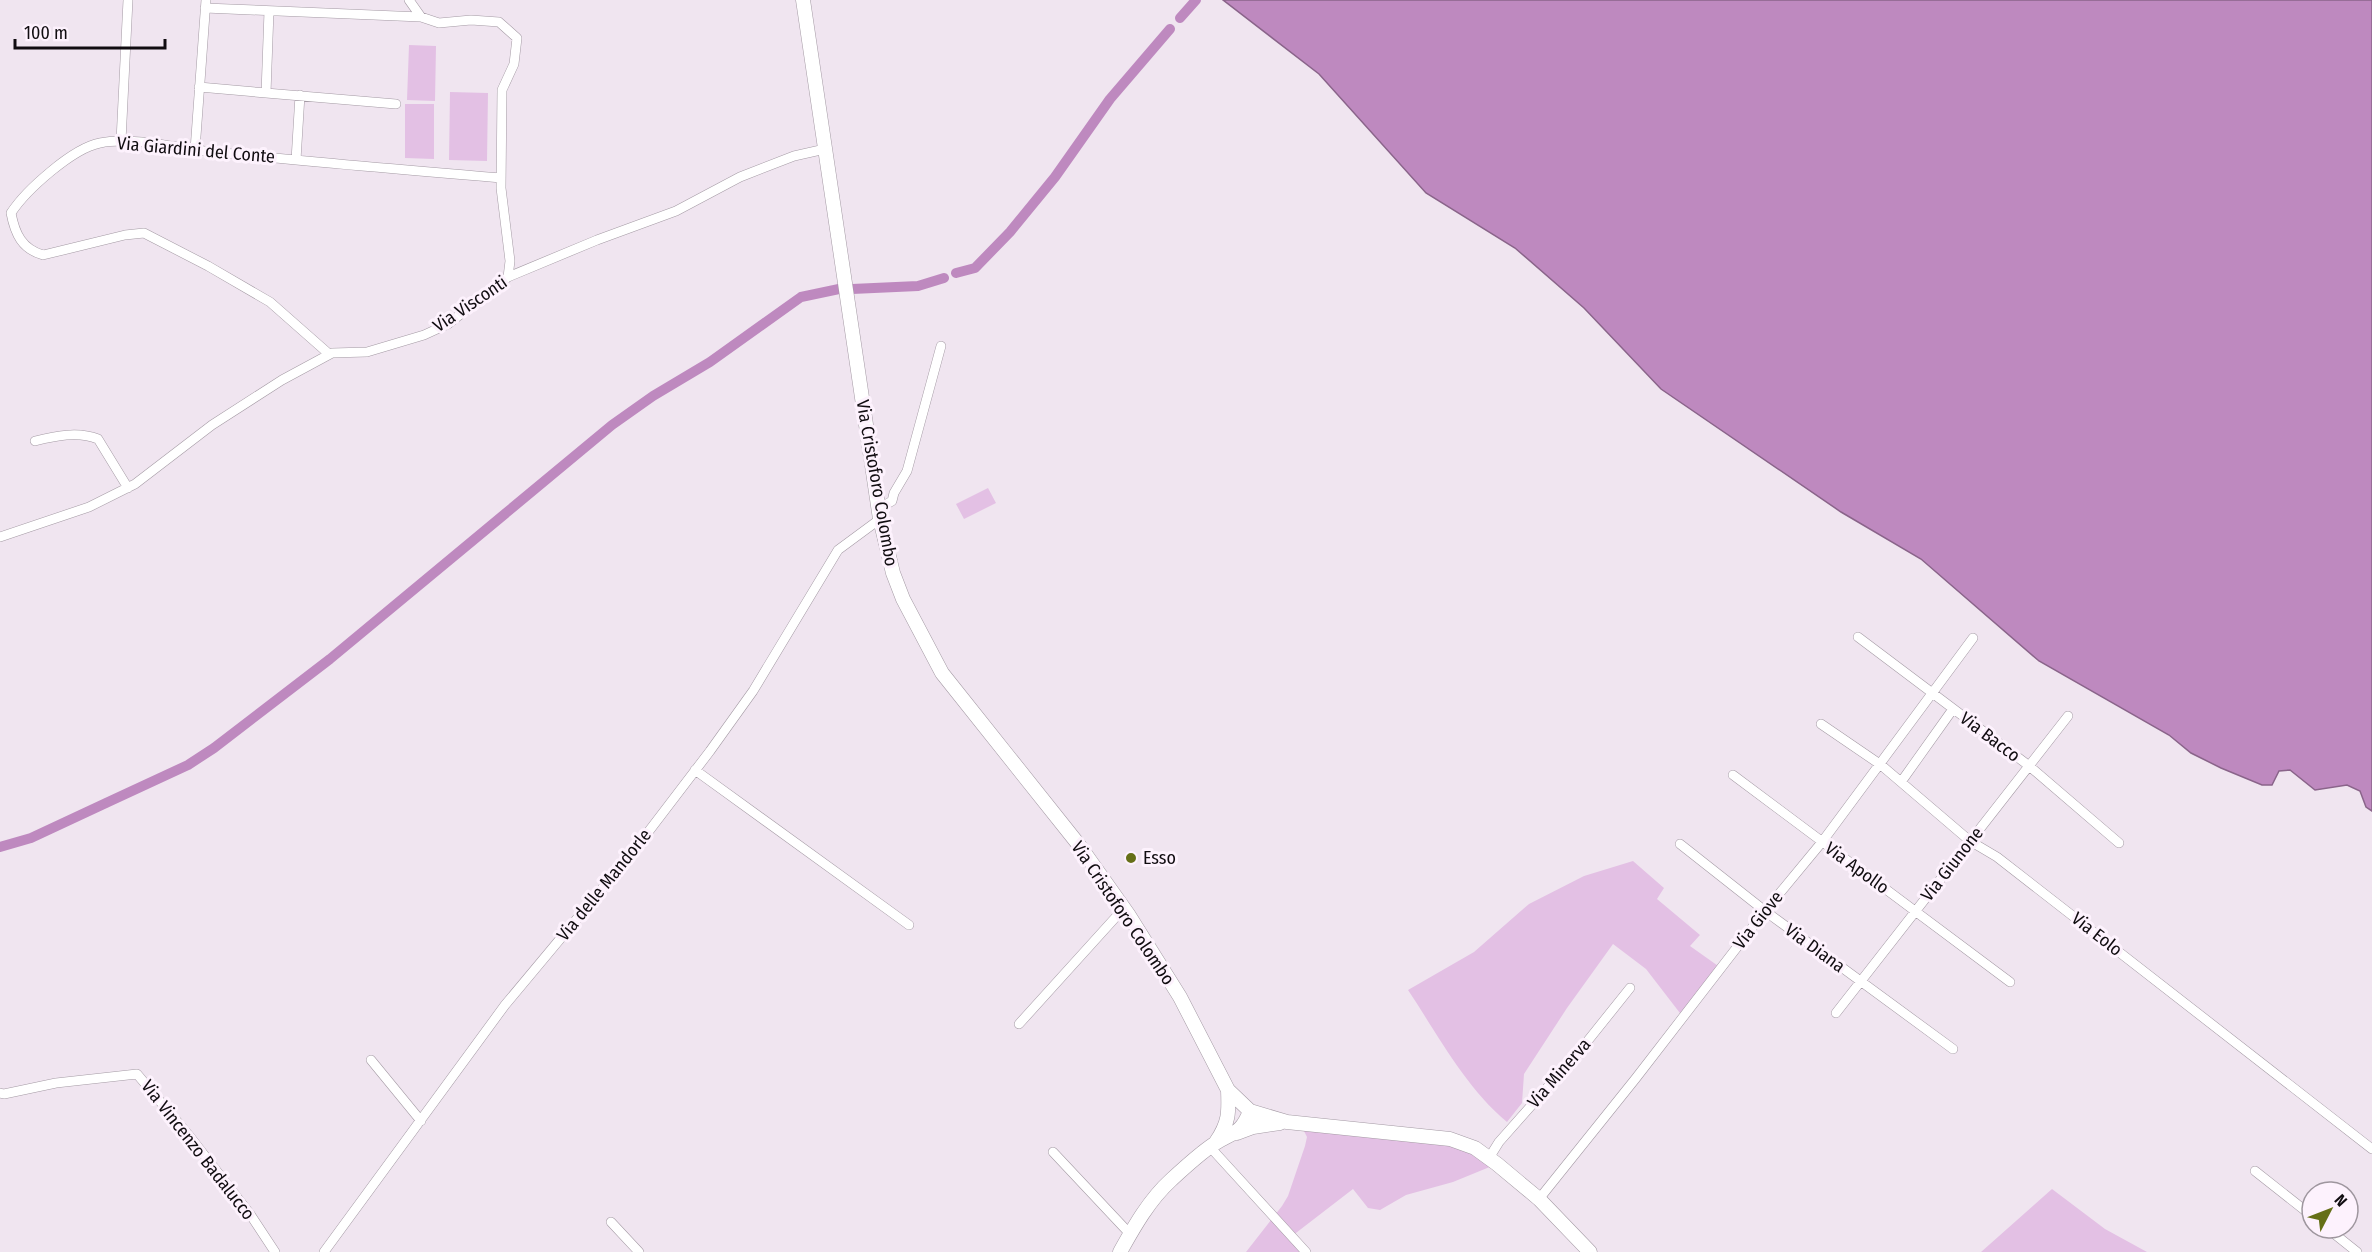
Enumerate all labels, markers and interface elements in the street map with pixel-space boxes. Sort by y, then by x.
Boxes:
scale bar [15,12,165,50]
text: 100 m [24,22,68,44]
street label: Via Giardini del Conte [116,132,276,168]
street label: Via Visconti [429,271,511,337]
street label: Via Cristoforo Colombo [852,398,902,568]
street label: Via Bacco [1956,707,2024,767]
street label: Via Giunone [1916,822,1988,906]
street label: Via delle Mandorle [552,824,656,946]
street label: Via Cristoforo Colombo [1067,837,1179,989]
street label: Via Apollo [1821,837,1893,899]
place label: Esso [1143,847,1176,869]
marker: Esso [1124,851,1138,865]
street label: Via Giove [1728,886,1788,953]
street label: Via Eolo [2067,907,2127,961]
street label: Via Diana [1781,919,1849,977]
street label: Via Minerva [1523,1033,1595,1112]
street label: Via Vincenzo Badalucco [136,1076,260,1224]
north arrow [2300,1180,2360,1240]
text: N [2331,1190,2351,1210]

